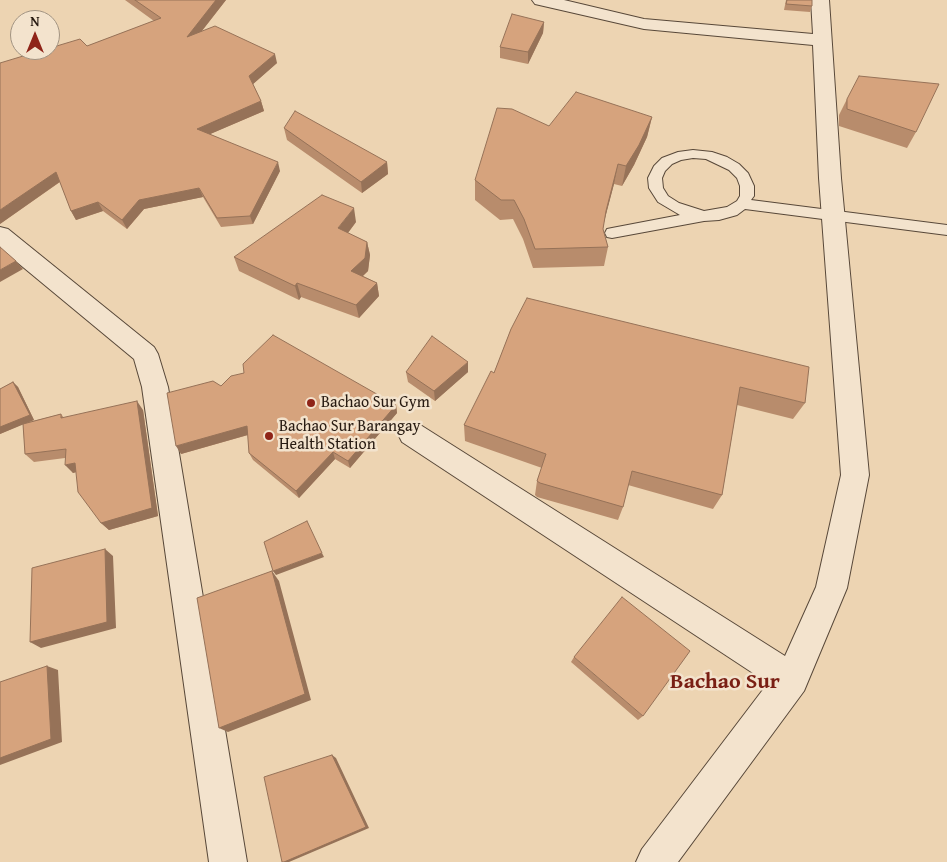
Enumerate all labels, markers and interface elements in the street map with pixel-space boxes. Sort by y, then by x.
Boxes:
north arrow [10,10,60,60]
text: N [30,11,40,31]
place label: Bachao Sur Gym [321,393,430,413]
marker: Bachao Sur Gym [305,397,317,409]
place label: Bachao Sur Barangay Health Station [279,417,420,455]
marker: Bachao Sur Barangay Health Station [263,430,275,442]
district label: Bachao Sur [670,669,780,695]

